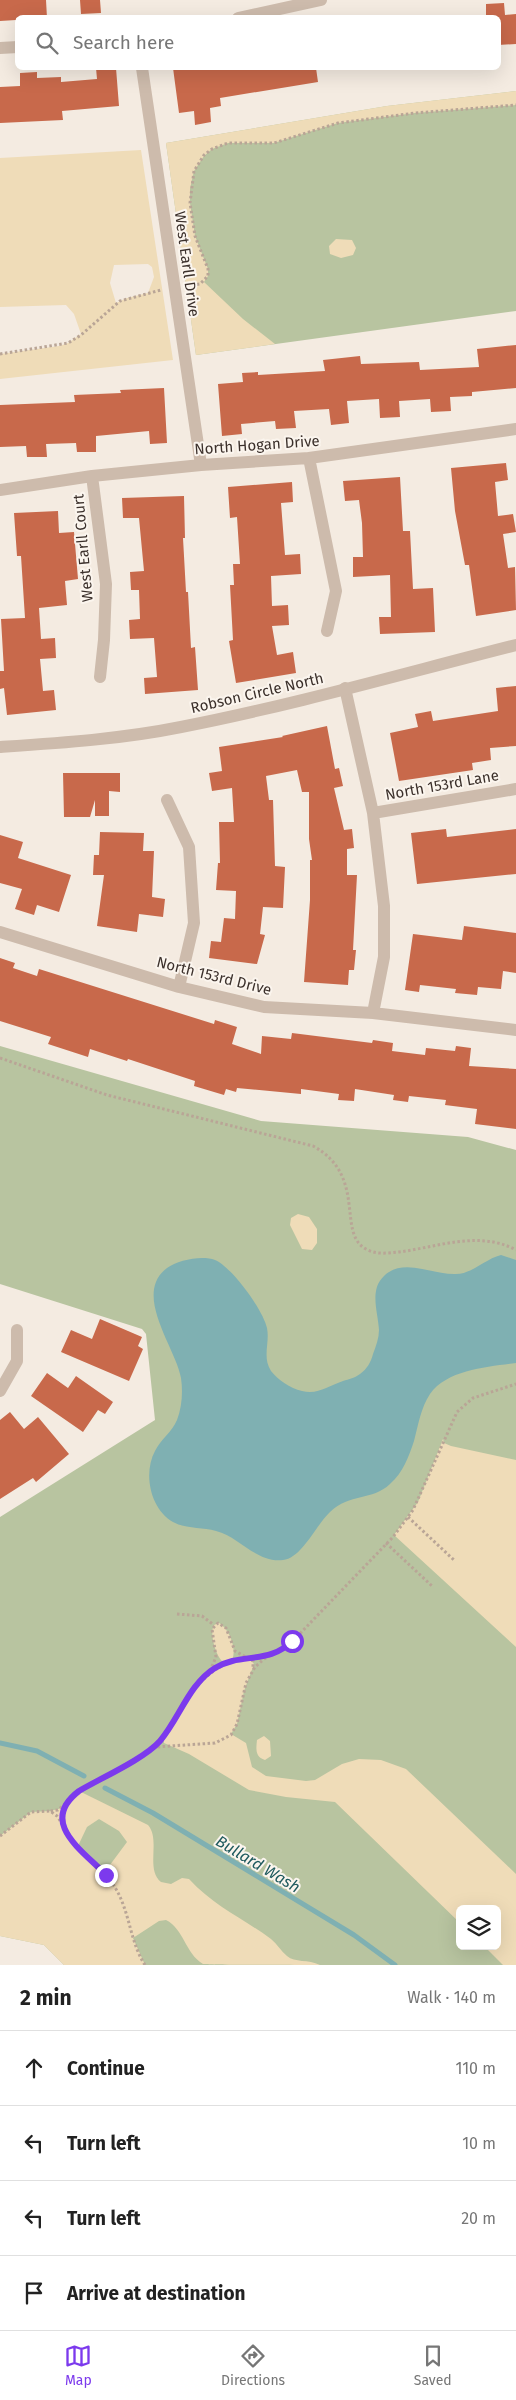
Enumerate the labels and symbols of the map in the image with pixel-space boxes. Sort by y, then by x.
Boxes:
street label: West Earll Drive [171,210,203,318]
street label: North Hogan Drive [194,432,320,458]
street label: West Earll Court [69,493,97,603]
street label: Robson Circle North [189,669,325,717]
street label: North 153rd Lane [384,766,500,804]
street label: North 153rd Drive [155,953,273,999]
route start [281,1630,304,1653]
water label: Bullard Wash [212,1831,304,1897]
route end [95,1864,118,1887]

